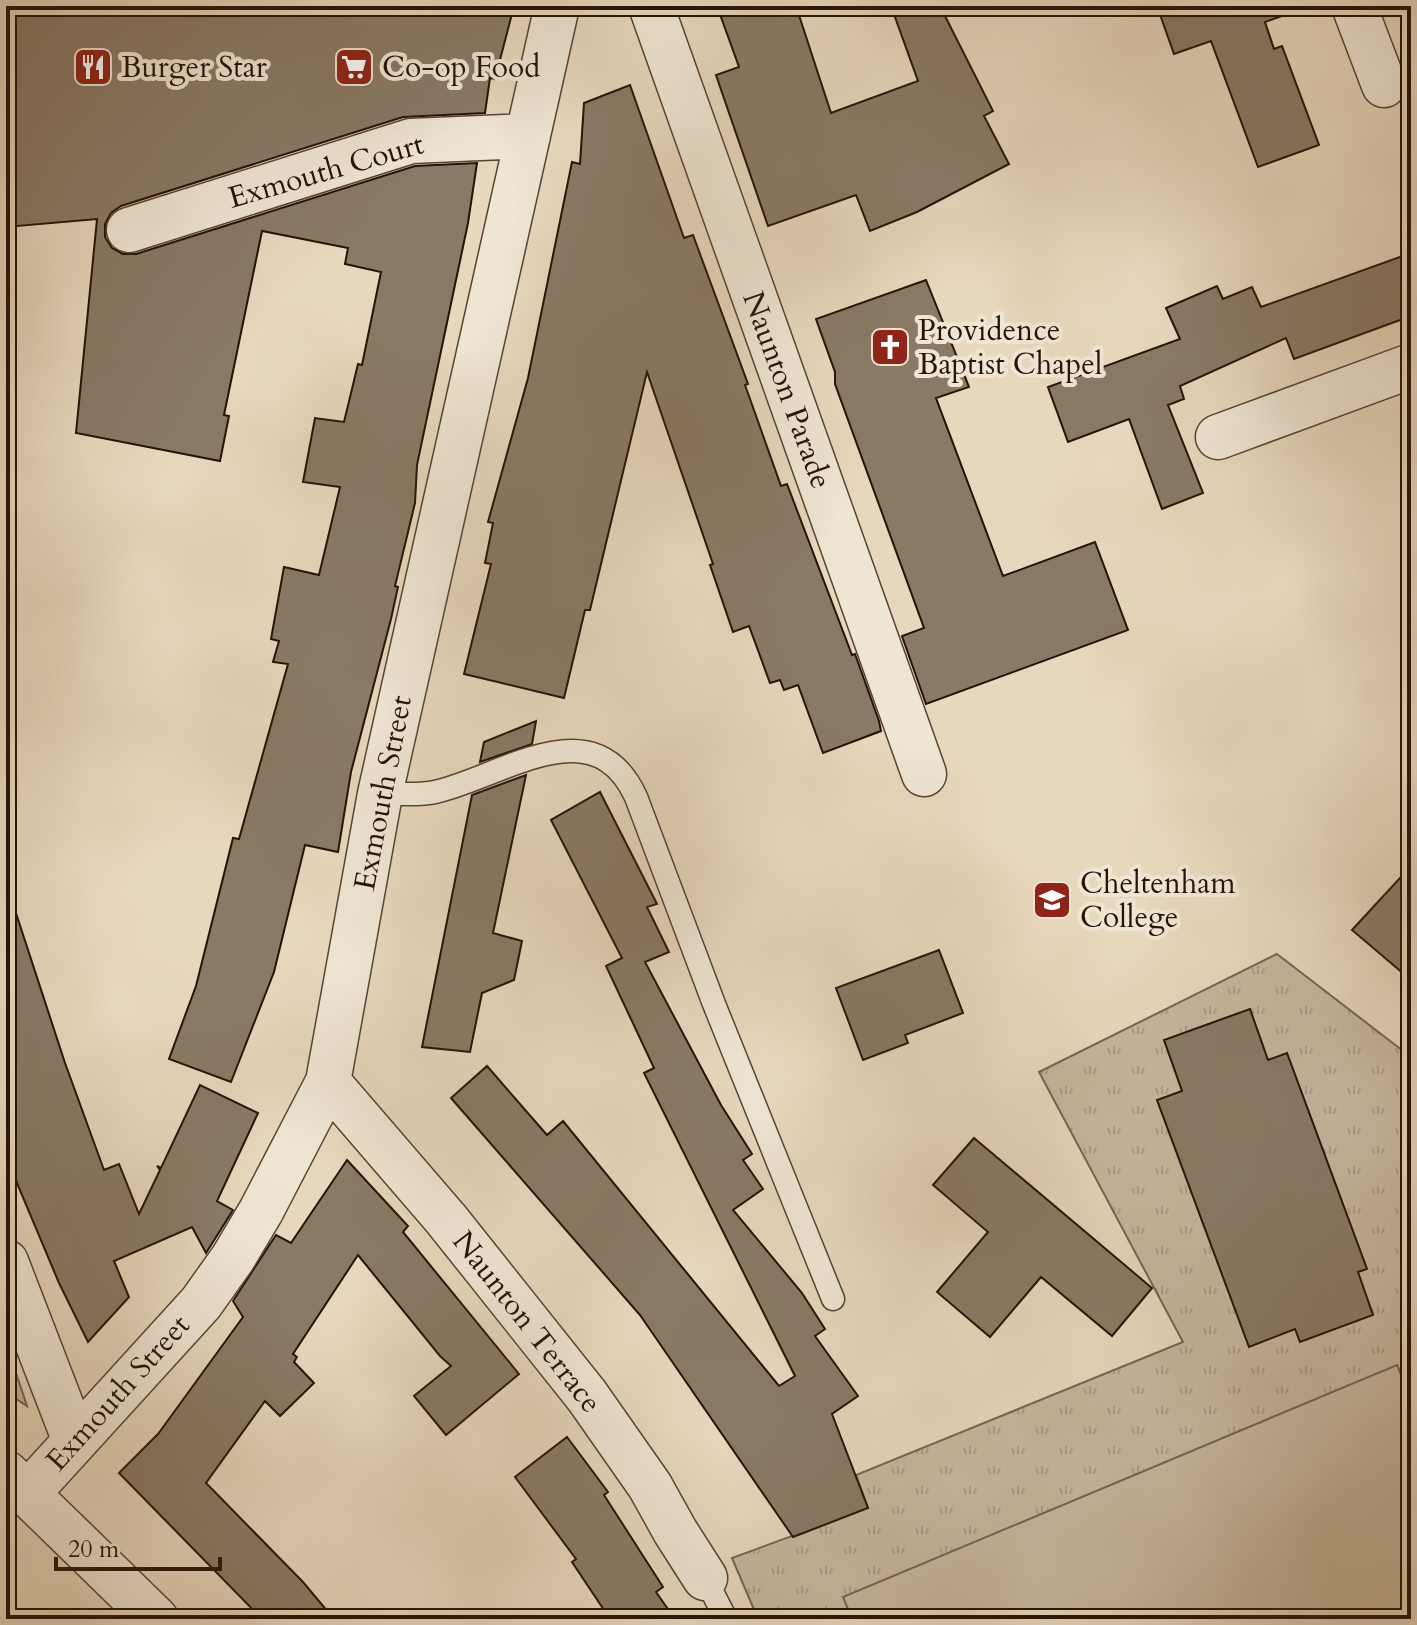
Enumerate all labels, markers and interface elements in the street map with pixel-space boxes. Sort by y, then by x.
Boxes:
restaurant icon: Burger Star [72,46,114,88]
supermarket icon: Co-op Food [333,46,375,88]
place label: Burger Star [121,47,267,88]
place label: Co-op Food [382,47,540,88]
street label: Exmouth Court [223,123,429,218]
street label: Naunton Parade [732,286,842,494]
place label: Providence Baptist Chapel [918,310,1103,385]
church icon: Providence Baptist Chapel [869,326,911,368]
street label: Exmouth Street [344,692,422,894]
place label: Cheltenham College [1080,863,1236,938]
school or university icon: Cheltenham College [1031,879,1073,921]
street label: Naunton Terrace [443,1222,611,1422]
street label: Exmouth Street [37,1305,200,1480]
scale bar [56,1521,220,1571]
text: 20 m [68,1533,120,1566]

